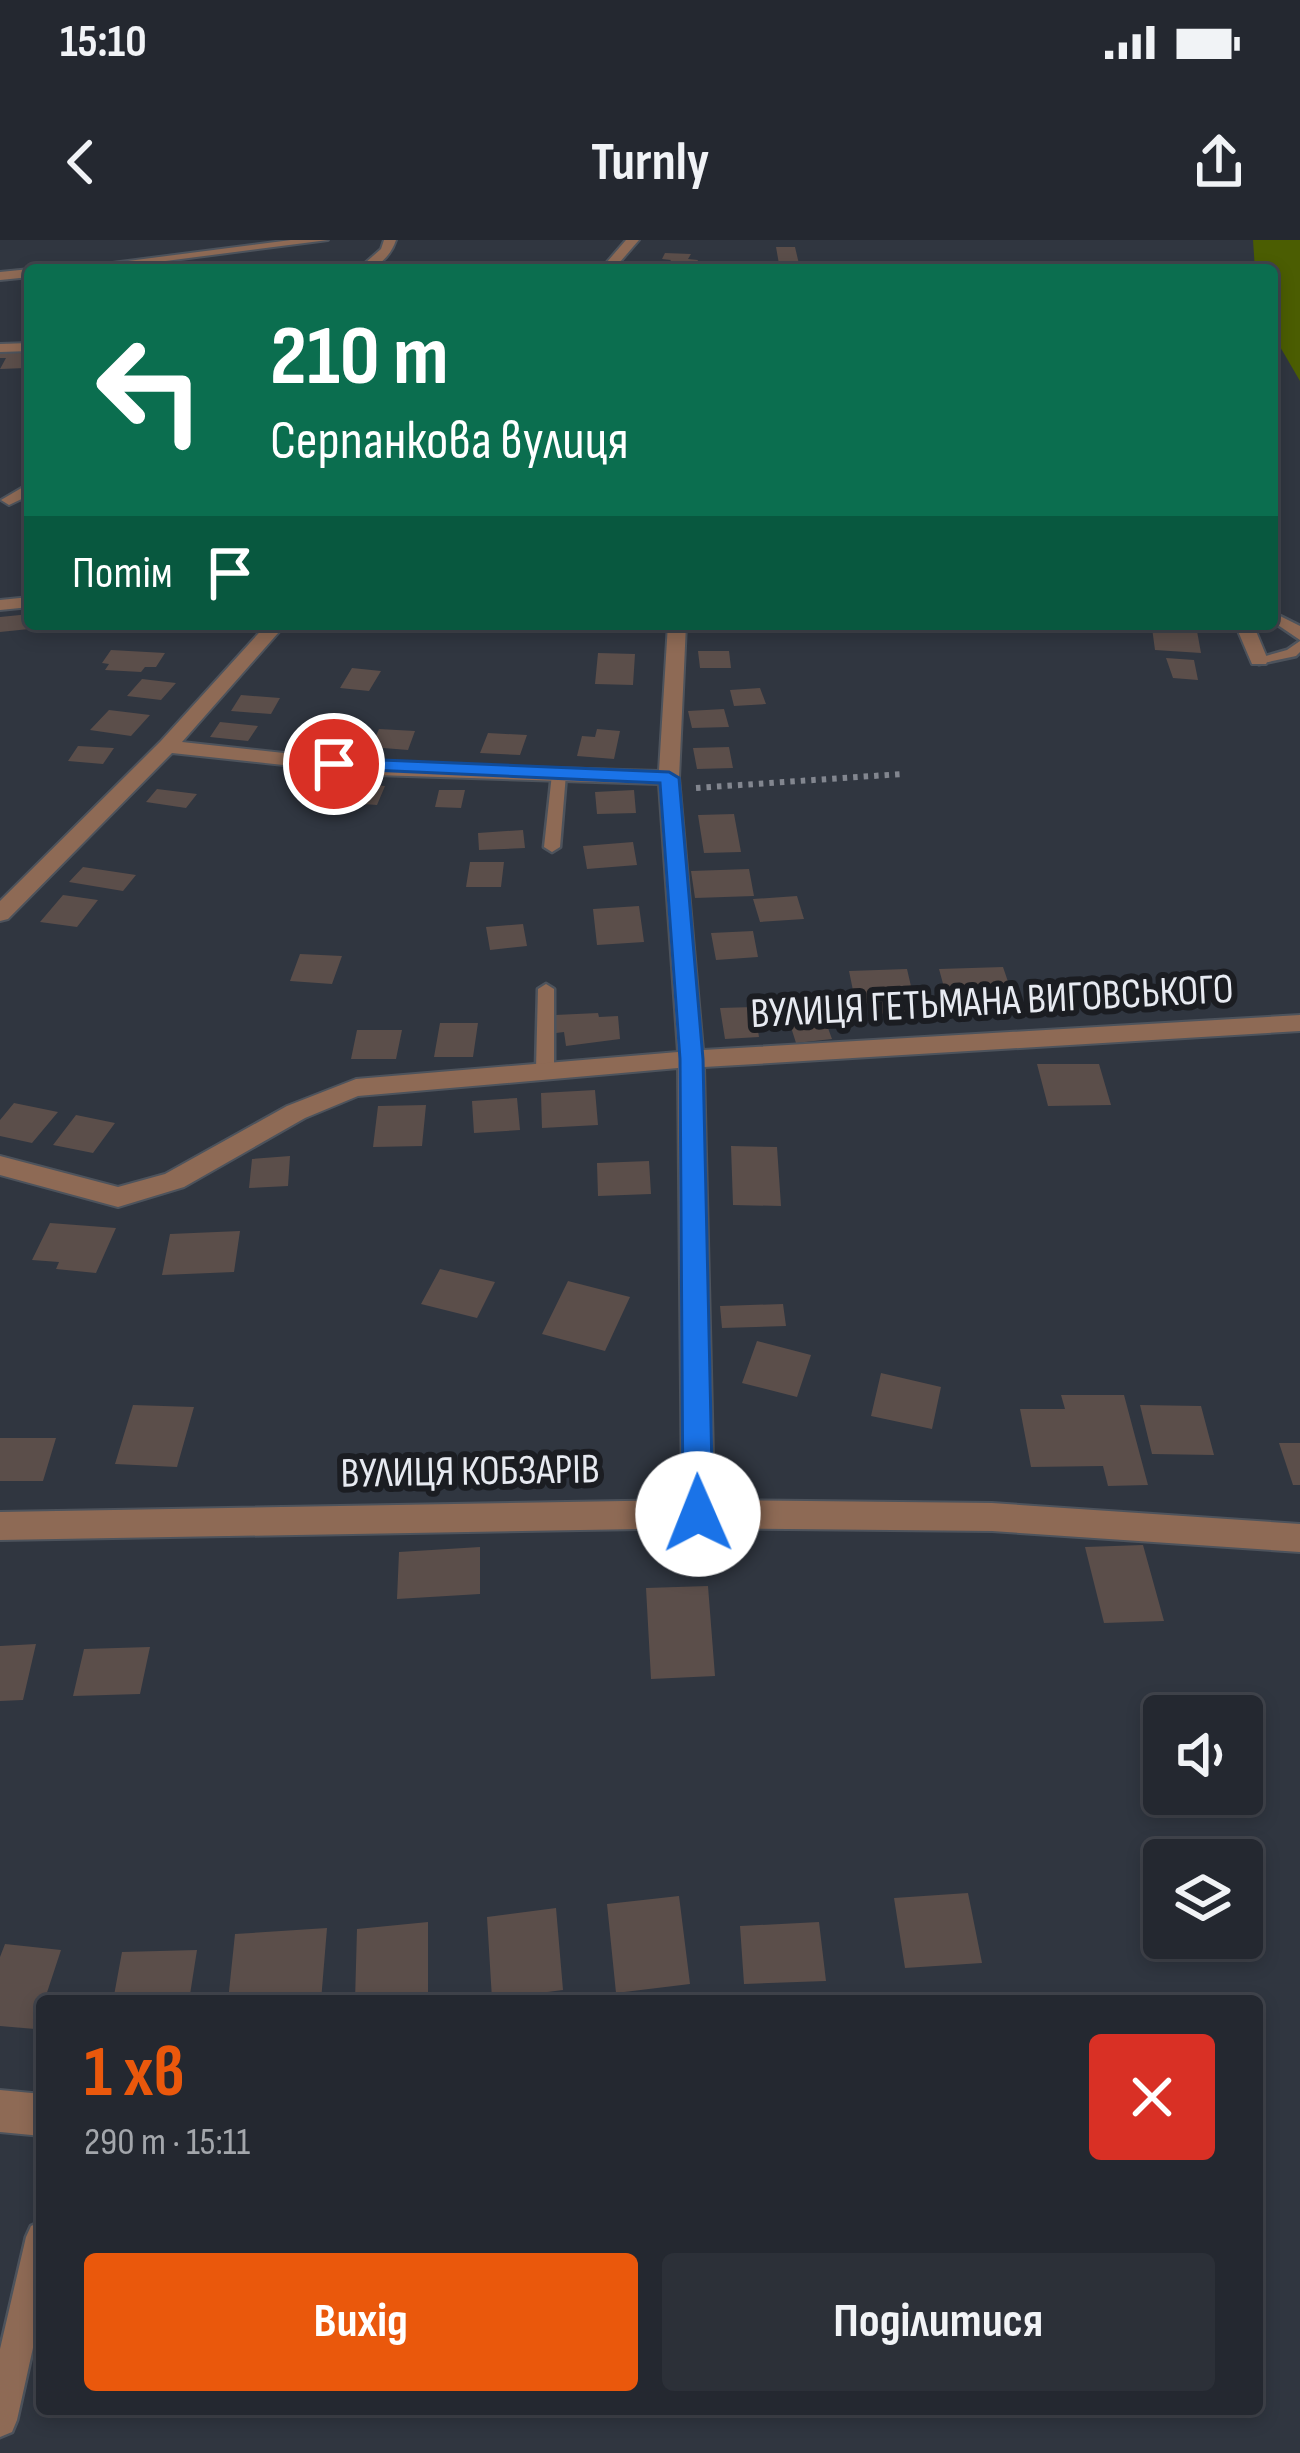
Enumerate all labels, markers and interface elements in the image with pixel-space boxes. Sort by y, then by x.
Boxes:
text: 15:10 [60,15,147,70]
icon: back [48,129,114,195]
icon: share [1186,129,1252,195]
text: Turnly [591,130,709,195]
text: 210 m [270,307,449,408]
icon: left [72,312,228,468]
text: Серпанкова вулиця [270,409,629,474]
icon: arrive [197,540,263,606]
text: Потім [72,546,173,601]
pin [283,713,385,815]
icon: arrive [301,731,367,797]
street label: ВУЛИЦЯ ГЕТЬМАНА ВИГОВСЬКОГО [749,964,1235,1040]
street label: ВУЛИЦЯ КОБЗАРІВ [340,1444,600,1500]
position arrow [635,1451,761,1577]
map controls [1143,1695,1263,1959]
button: sound [1143,1695,1263,1815]
button: layers [1143,1839,1263,1959]
text: 1 хв [84,2030,185,2117]
button: close [1089,2034,1215,2160]
text: 290 m · 15:11 [84,2119,250,2166]
button: Вихід [84,2253,638,2391]
button: Поділитися [662,2253,1215,2391]

